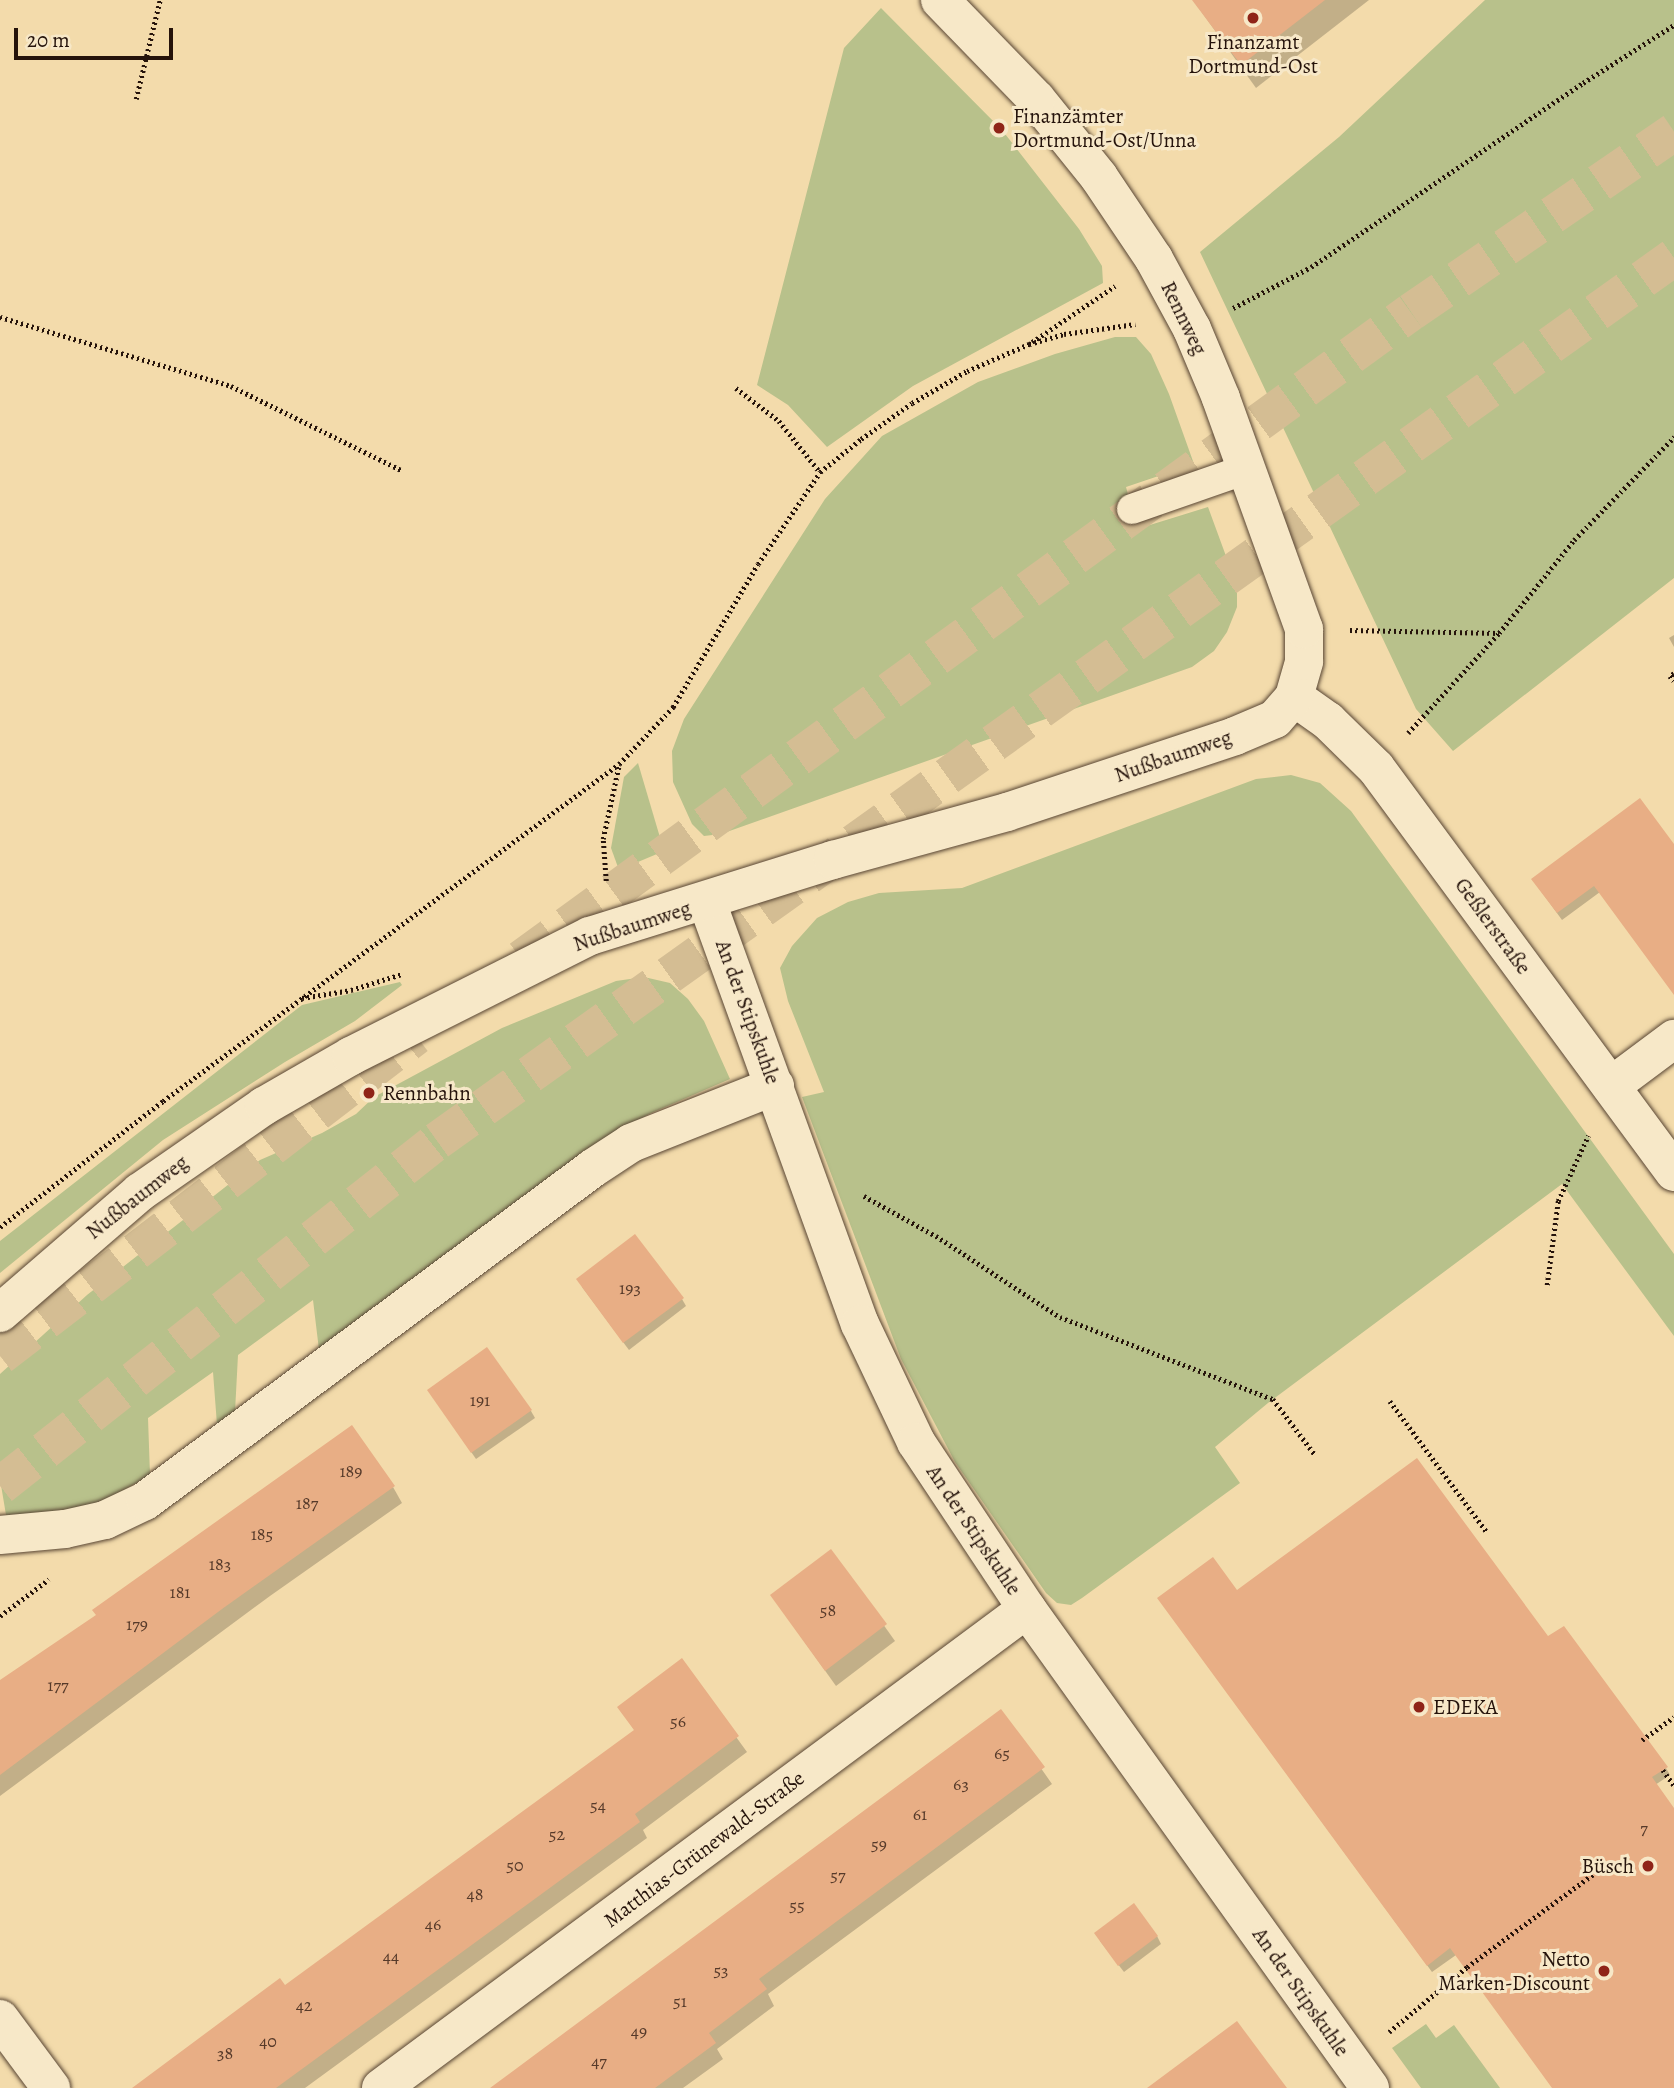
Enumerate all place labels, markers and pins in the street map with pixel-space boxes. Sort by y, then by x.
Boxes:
marker: Finanzamt Dortmund-Ost [1245,10,1261,26]
place label: Finanzamt Dortmund-Ost [1188,29,1318,79]
place label: Finanzämter Dortmund-Ost/Unna [1013,103,1196,153]
marker: Finanzämter Dortmund-Ost/Unna [991,120,1007,136]
place label: Rennbahn [383,1080,471,1106]
marker: Rennbahn [361,1085,377,1101]
place label: EDEKA [1433,1694,1498,1720]
marker: EDEKA [1411,1699,1427,1715]
place label: Büsch [1582,1853,1634,1879]
marker: Büsch [1640,1858,1656,1874]
place label: Netto Marken-Discount [1438,1946,1590,1996]
marker: Netto Marken-Discount [1596,1963,1612,1979]

